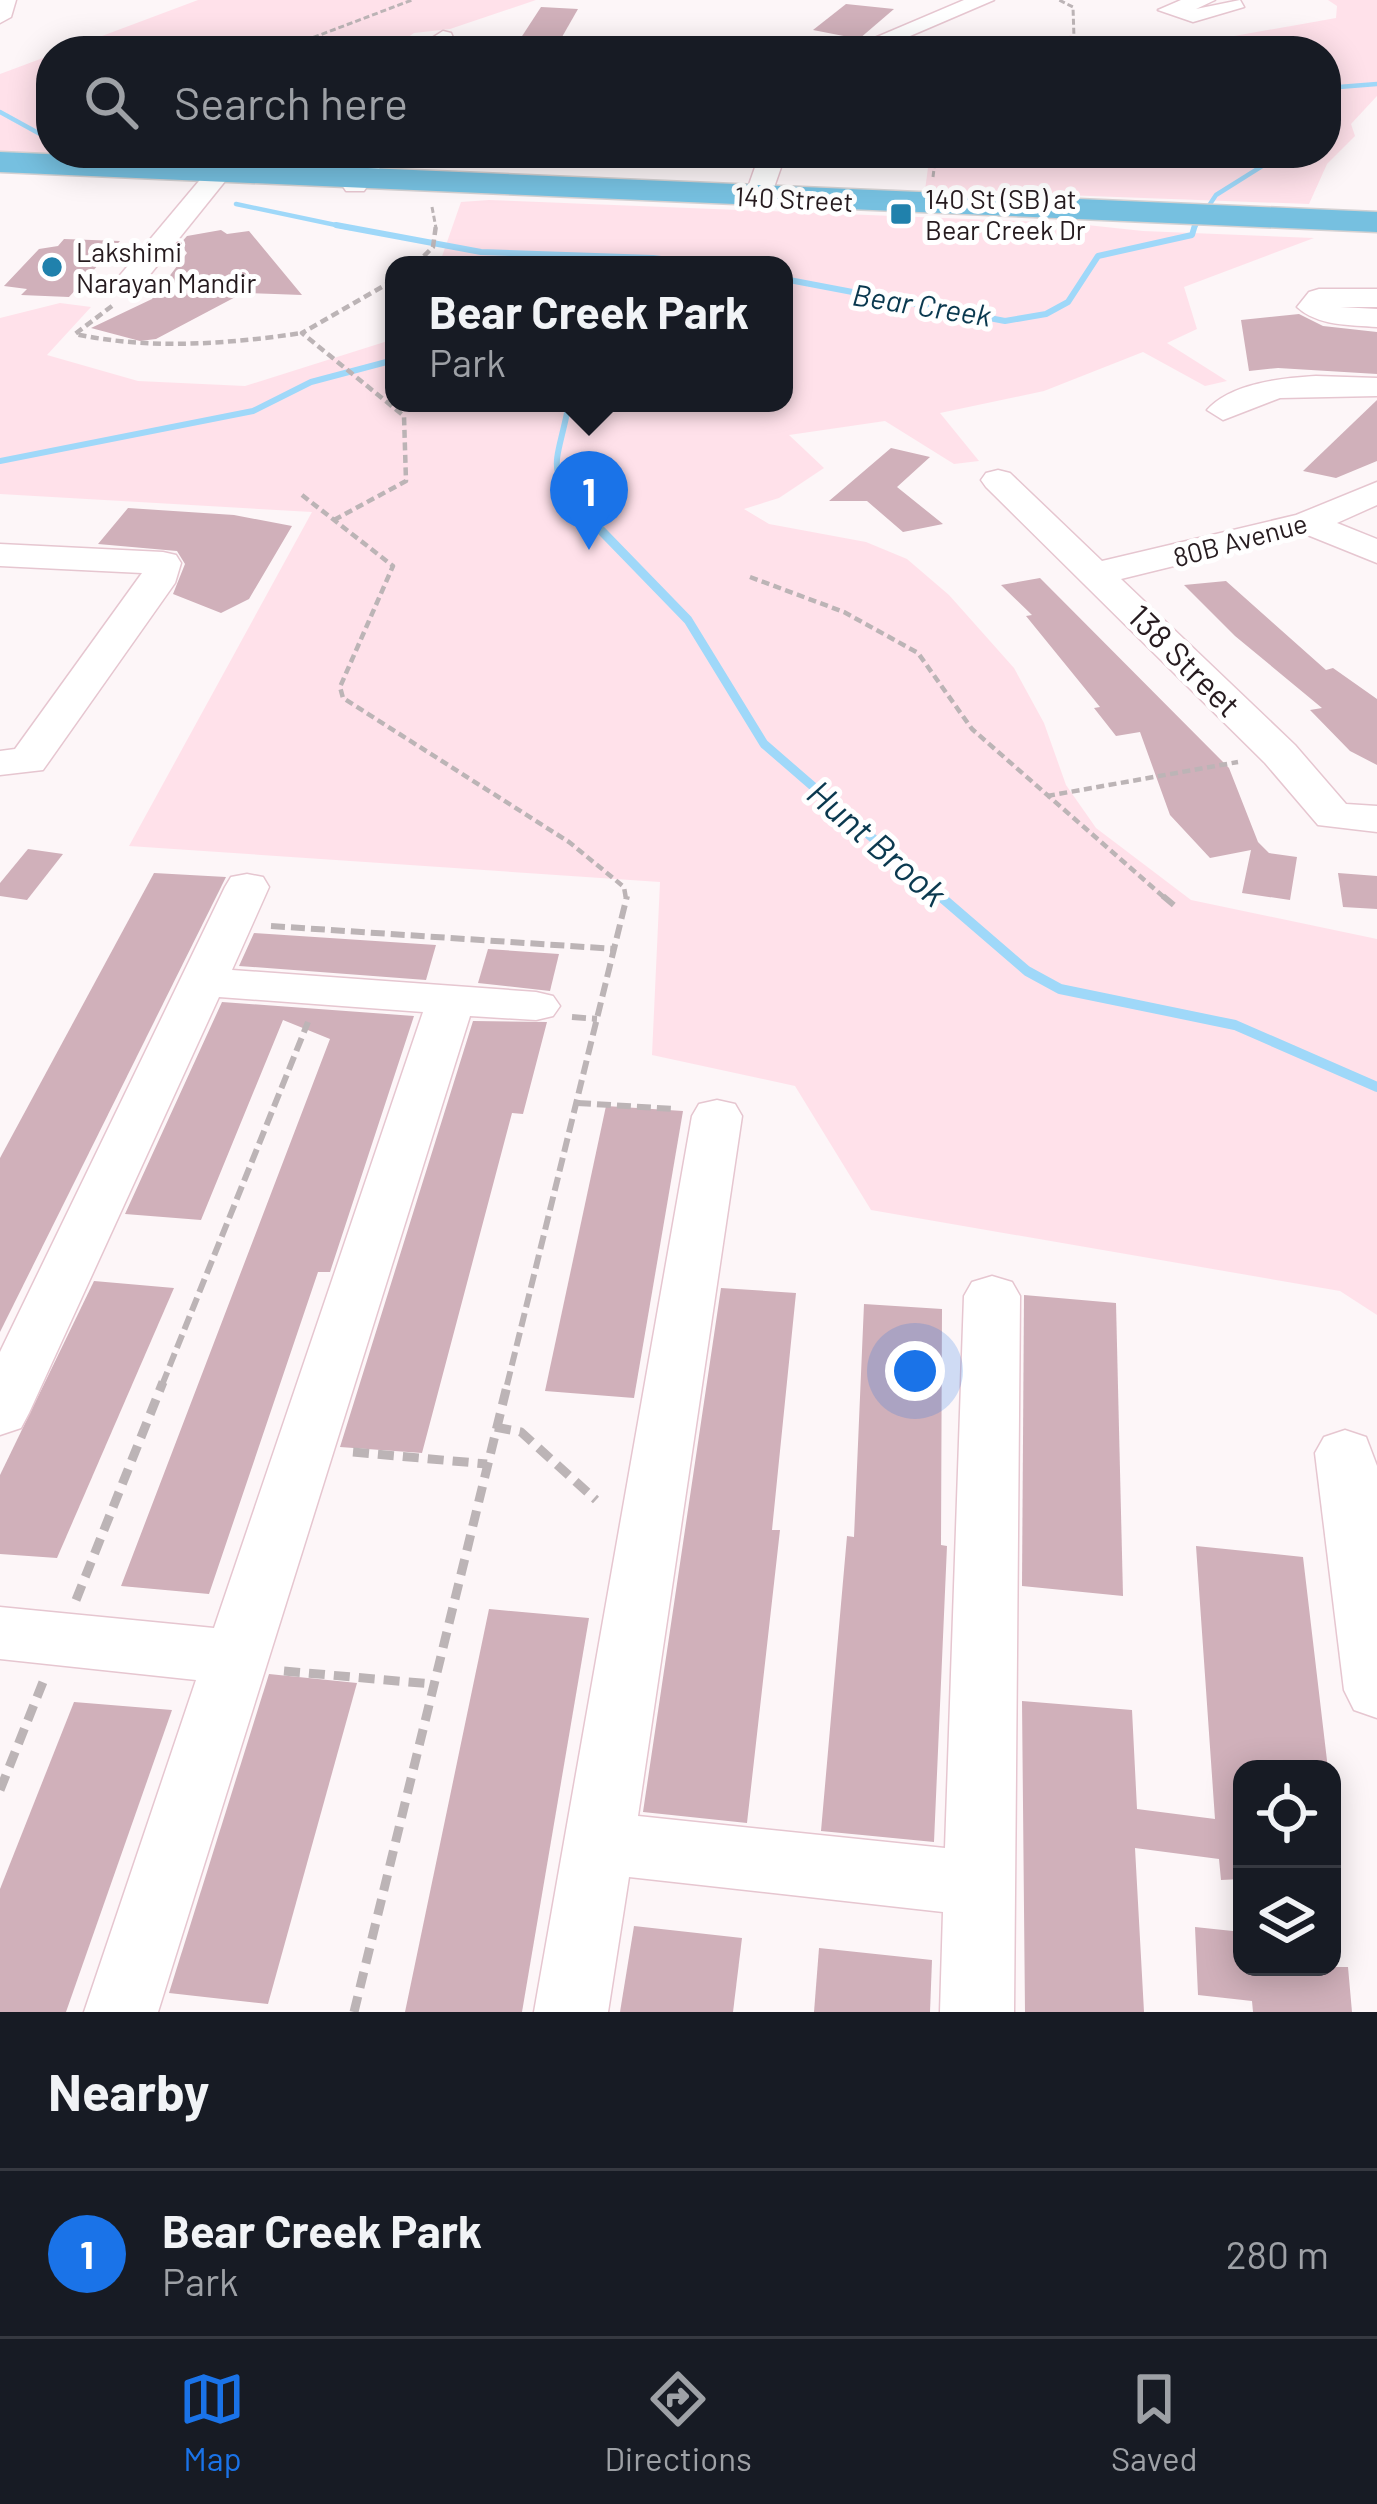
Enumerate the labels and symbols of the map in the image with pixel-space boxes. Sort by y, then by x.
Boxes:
street label: 140 Street [734,179,854,217]
place label: 140 St (SB) at Bear Creek Dr [925,182,1086,245]
marker: 140 St (SB) at Bear Creek Dr [888,201,914,227]
place label: Lakshimi Narayan Mandir [76,235,256,298]
marker: Lakshimi Narayan Mandir [39,254,65,280]
water label: Bear Creek [850,275,994,333]
pin: 1 [550,451,628,550]
street label: 80B Avenue [1169,506,1311,572]
street label: 138 Street [1120,595,1250,725]
water label: Hunt Brook [800,770,957,914]
your location [885,1341,945,1401]

